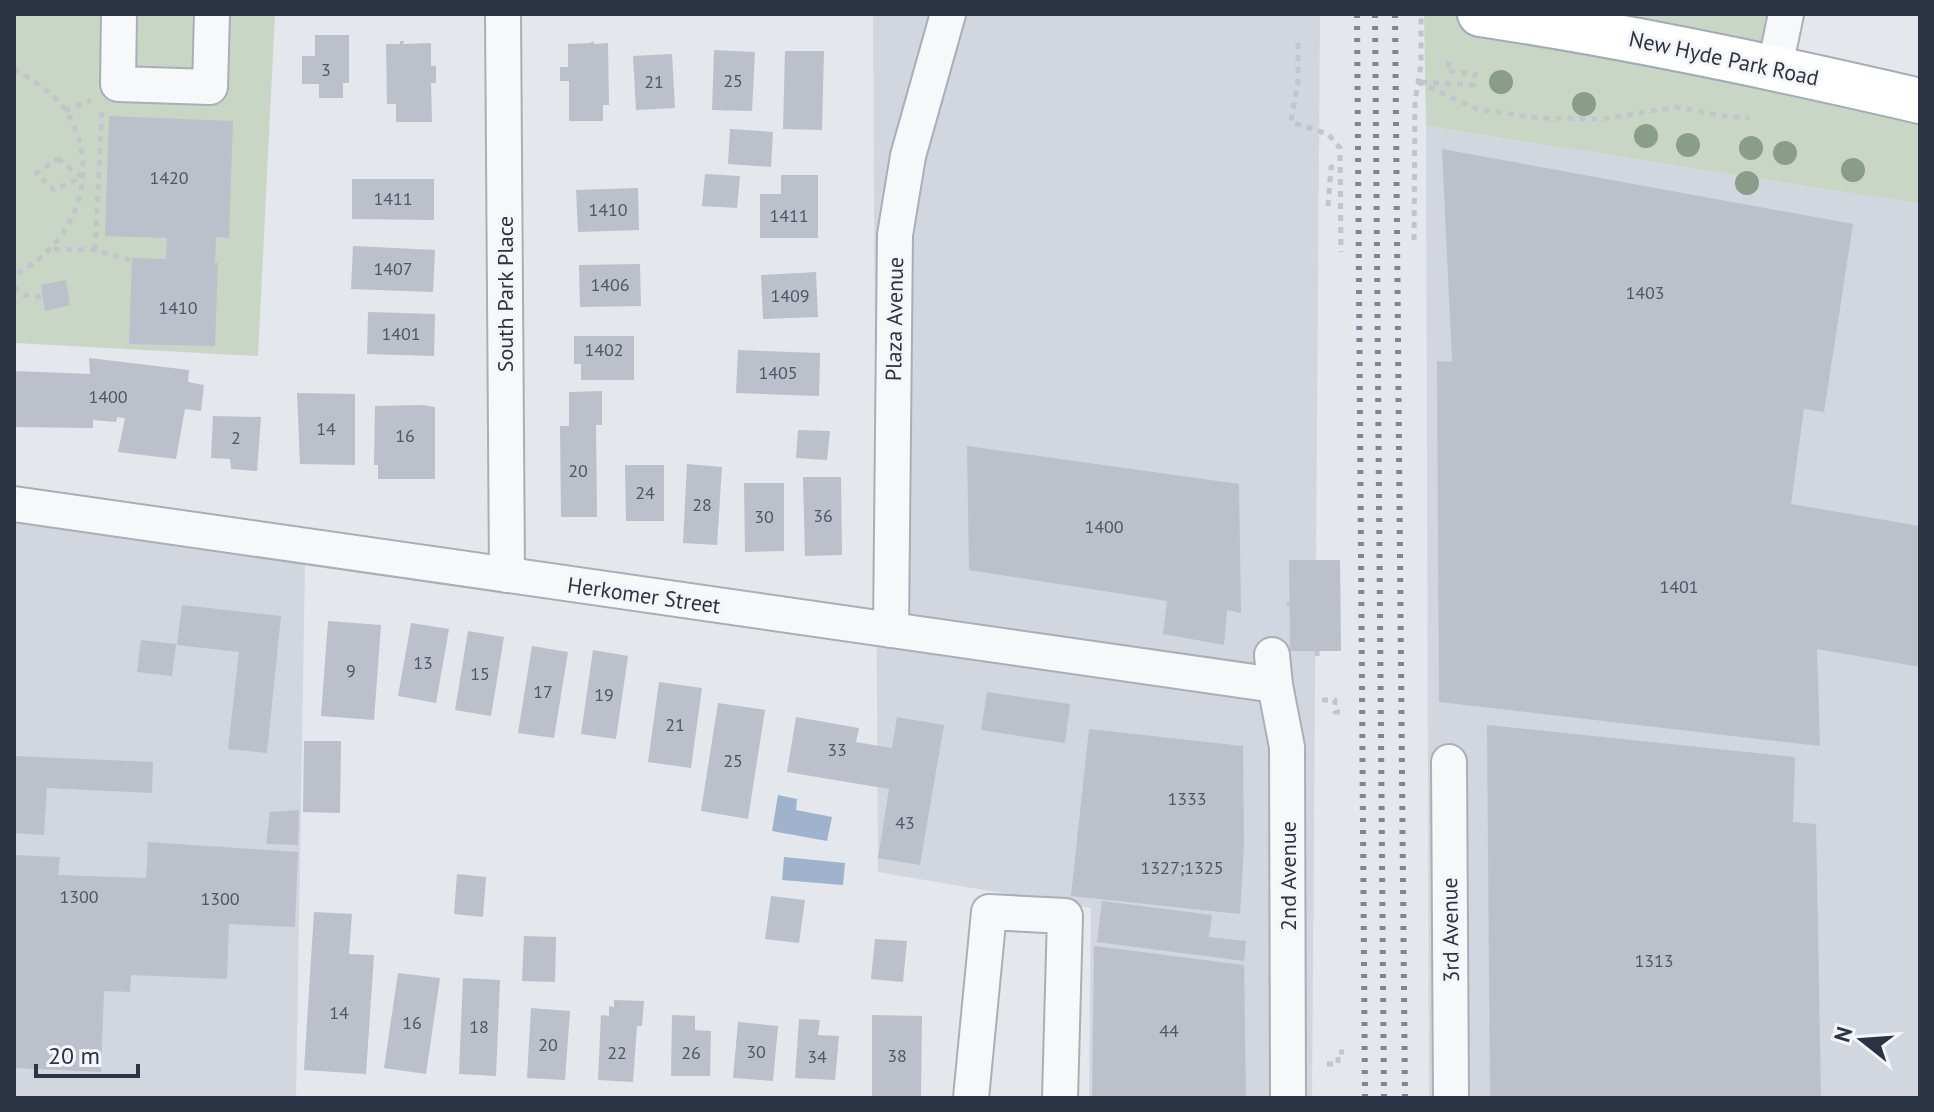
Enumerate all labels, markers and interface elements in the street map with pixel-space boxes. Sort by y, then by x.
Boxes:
street label: New Hyde Park Road [1626,24,1822,92]
house number: 3 [321,58,331,81]
house number: 25 [723,69,743,92]
house number: 21 [644,70,664,93]
house number: 1420 [149,166,189,189]
house number: 1411 [373,187,413,210]
house number: 1410 [588,198,628,221]
house number: 1411 [769,204,809,227]
street label: South Park Place [491,216,519,372]
house number: 1407 [373,257,413,280]
street label: Plaza Avenue [879,257,909,381]
house number: 1406 [590,273,630,296]
house number: 1403 [1625,281,1665,304]
house number: 1409 [770,284,810,307]
house number: 1410 [158,296,198,319]
house number: 1401 [381,322,421,345]
house number: 1402 [584,338,624,361]
house number: 1405 [758,361,798,384]
house number: 1400 [88,385,128,408]
house number: 14 [316,417,336,440]
house number: 16 [395,424,415,447]
house number: 2 [231,426,241,449]
house number: 20 [568,459,588,482]
house number: 24 [635,481,655,504]
house number: 28 [692,493,712,516]
house number: 36 [813,504,833,527]
house number: 30 [754,505,774,528]
house number: 1400 [1084,515,1124,538]
street label: Herkomer Street [566,570,723,620]
house number: 1401 [1659,575,1699,598]
house number: 13 [413,651,433,674]
house number: 9 [346,659,356,682]
house number: 15 [470,662,490,685]
house number: 17 [533,680,553,703]
house number: 19 [594,683,614,706]
house number: 21 [665,713,685,736]
house number: 33 [827,738,847,761]
house number: 25 [723,749,743,772]
house number: 1333 [1167,787,1207,810]
house number: 43 [895,811,915,834]
street label: 2nd Avenue [1274,821,1302,931]
house number: 1327;1325 [1140,856,1224,879]
street label: 3rd Avenue [1435,877,1465,983]
house number: 1300 [59,885,99,908]
house number: 1300 [200,887,240,910]
house number: 1313 [1634,949,1674,972]
north arrow [1822,1000,1902,1080]
house number: 14 [329,1001,349,1024]
house number: 16 [402,1011,422,1034]
house number: 18 [469,1015,489,1038]
house number: 44 [1159,1019,1179,1042]
text: N [1827,1023,1858,1045]
scale bar [36,1028,138,1078]
house number: 20 [538,1033,558,1056]
text: 20 m [48,1040,100,1071]
house number: 30 [746,1040,766,1063]
house number: 22 [607,1041,627,1064]
house number: 26 [681,1041,701,1064]
house number: 38 [887,1044,907,1067]
house number: 34 [807,1045,827,1068]

